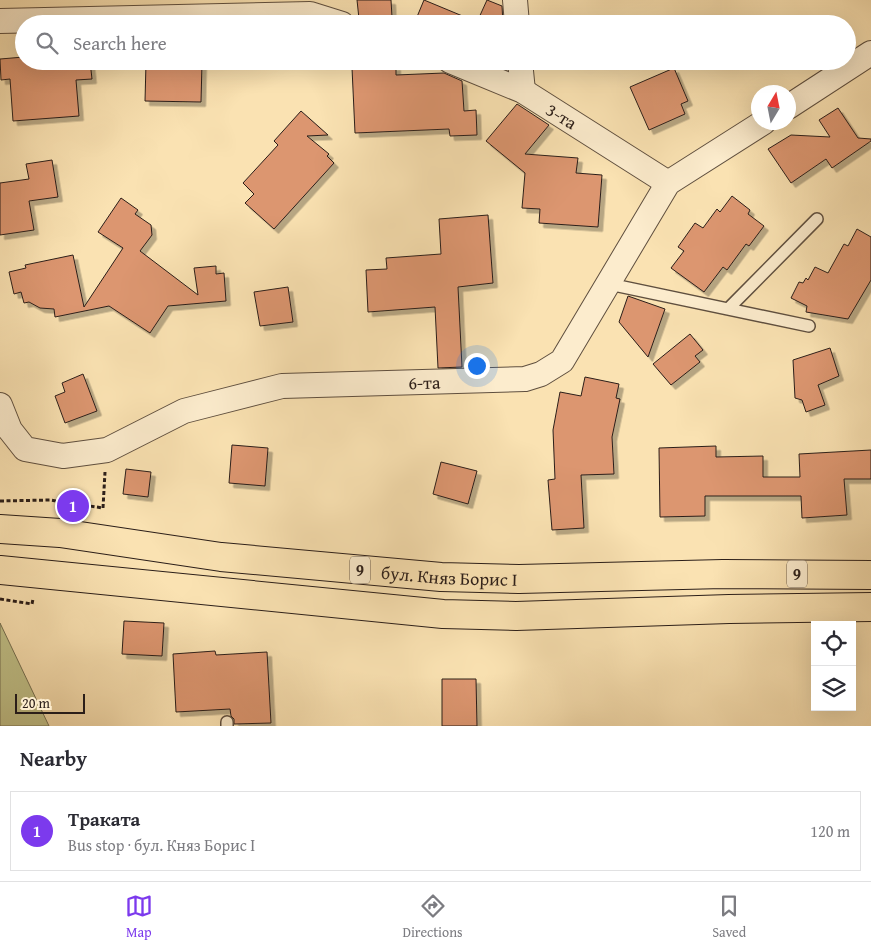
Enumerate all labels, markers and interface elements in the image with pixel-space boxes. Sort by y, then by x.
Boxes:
search box [15,15,856,70]
icon: search [33,29,61,57]
text: Search here [73,29,167,57]
north arrow [751,85,796,130]
street label: 3-та [541,96,583,136]
your location [464,353,490,379]
street label: 6-та [408,368,441,396]
pin: 1 [57,487,89,525]
road number: 9 [350,556,370,584]
street label: бул. Княз Борис I [380,558,518,592]
road number: 9 [787,560,807,588]
map controls [811,621,856,711]
button: locate [811,621,856,666]
button: layers [811,666,856,711]
scale bar [15,691,85,714]
text: 20 m [22,693,50,713]
text: Nearby [20,743,87,774]
text: Траката [68,805,140,833]
text: 1 [33,819,41,843]
text: 120 m [810,819,850,843]
text: Bus stop · бул. Княз Борис I [68,833,255,857]
tab: Map [125,892,153,942]
tab: Directions [402,892,463,942]
tab: Saved [712,892,746,942]

